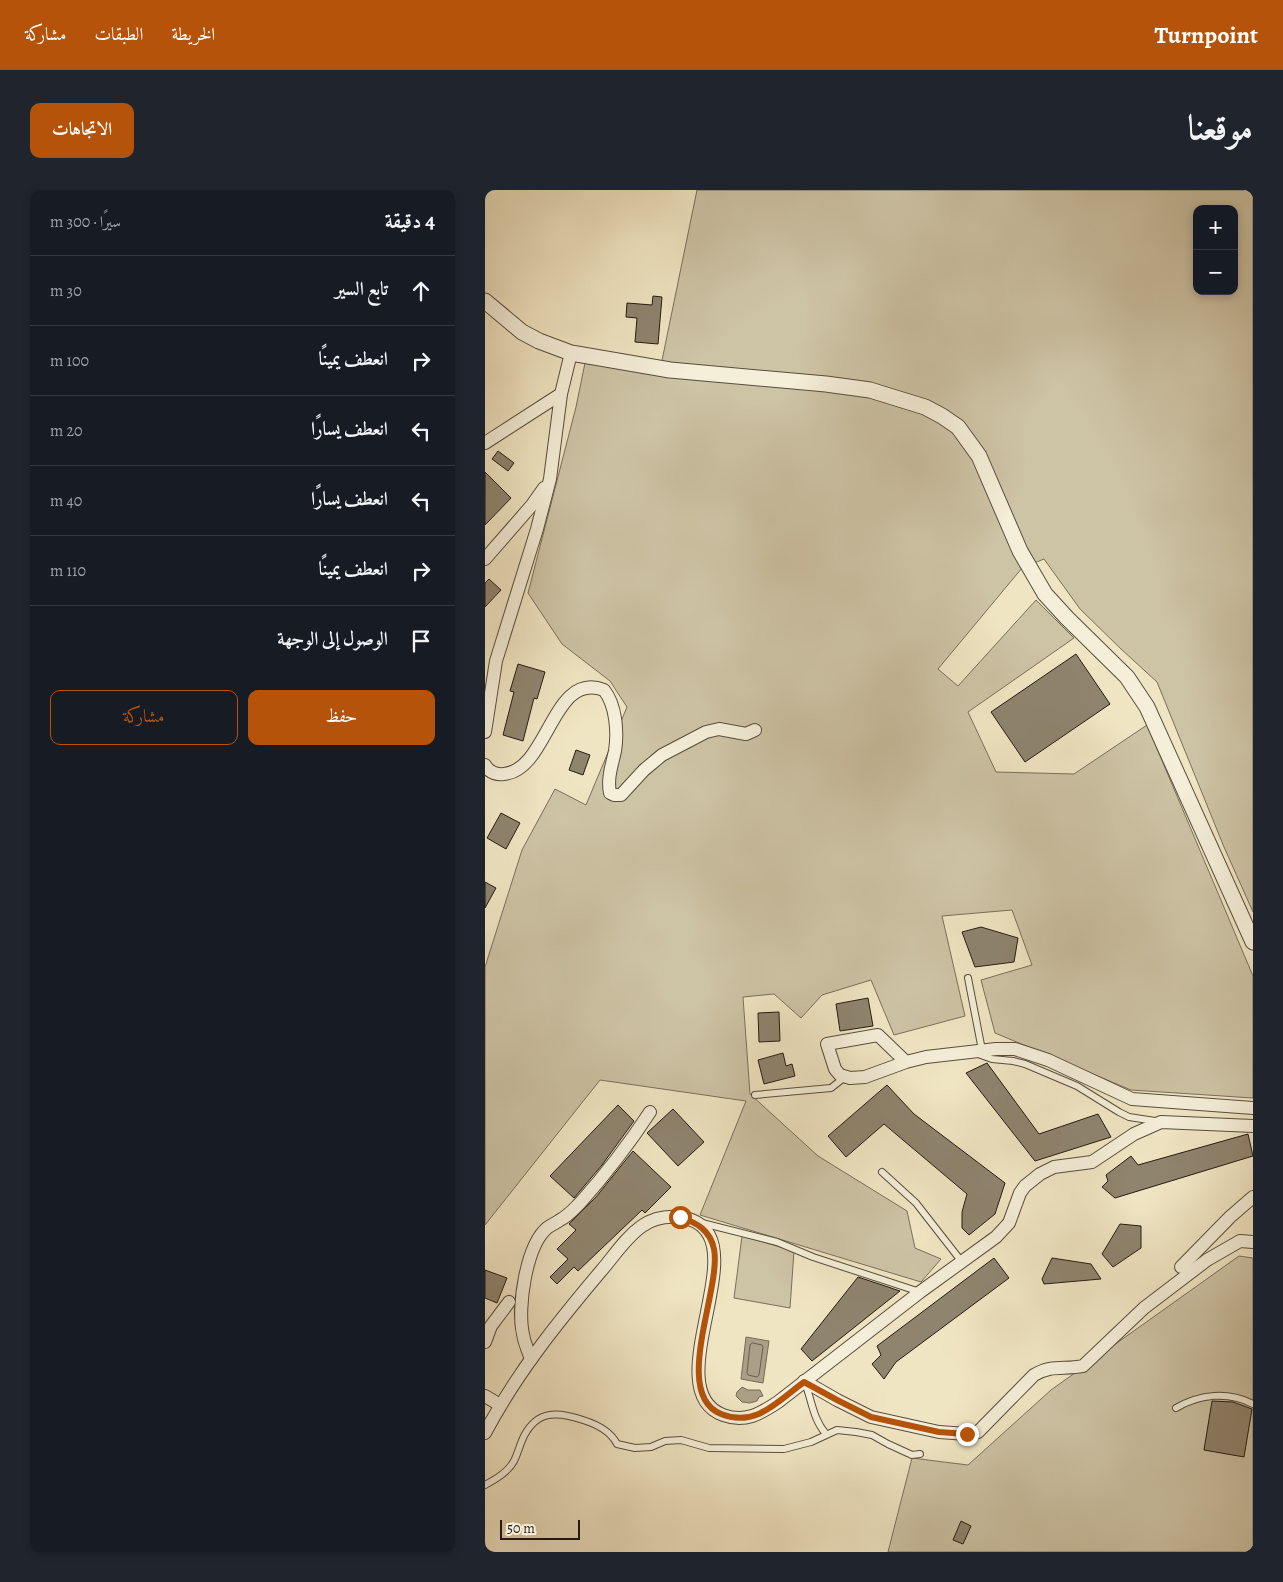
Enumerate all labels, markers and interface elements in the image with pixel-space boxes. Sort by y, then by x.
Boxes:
text: Turnpoint [1154,19,1258,51]
text: مشاركة [25,22,66,46]
text: الطبقات [94,22,143,46]
text: الخريطة [171,22,215,46]
button: الاتجاهات [30,103,134,158]
text: موقعنا [1188,103,1253,151]
map controls [1193,205,1238,295]
button: + [1193,205,1238,250]
text: 4 دقيقة [385,207,435,235]
text: سيرًا · 300 m [50,211,121,233]
button: − [1193,250,1238,295]
text: تابع السير [335,276,388,302]
icon: ahead [407,277,435,305]
text: 30 m [50,280,82,302]
text: انعطف يمينًا [318,346,388,372]
icon: right [407,347,435,375]
text: 100 m [50,350,89,372]
text: انعطف يسارًا [311,416,388,442]
icon: left [407,417,435,445]
text: 20 m [50,420,83,442]
text: انعطف يسارًا [311,486,388,512]
icon: left [407,487,435,515]
text: 40 m [50,490,82,512]
text: انعطف يمينًا [318,556,388,582]
icon: right [407,557,435,585]
text: 110 m [50,560,86,582]
text: الوصول إلى الوجهة [277,626,388,652]
icon: arrive [407,627,435,655]
button: مشاركة [50,690,238,745]
button: حفظ [248,690,435,745]
route start [669,1206,692,1229]
route end [956,1423,979,1446]
scale bar [500,1517,580,1540]
text: 50 m [507,1519,535,1538]

